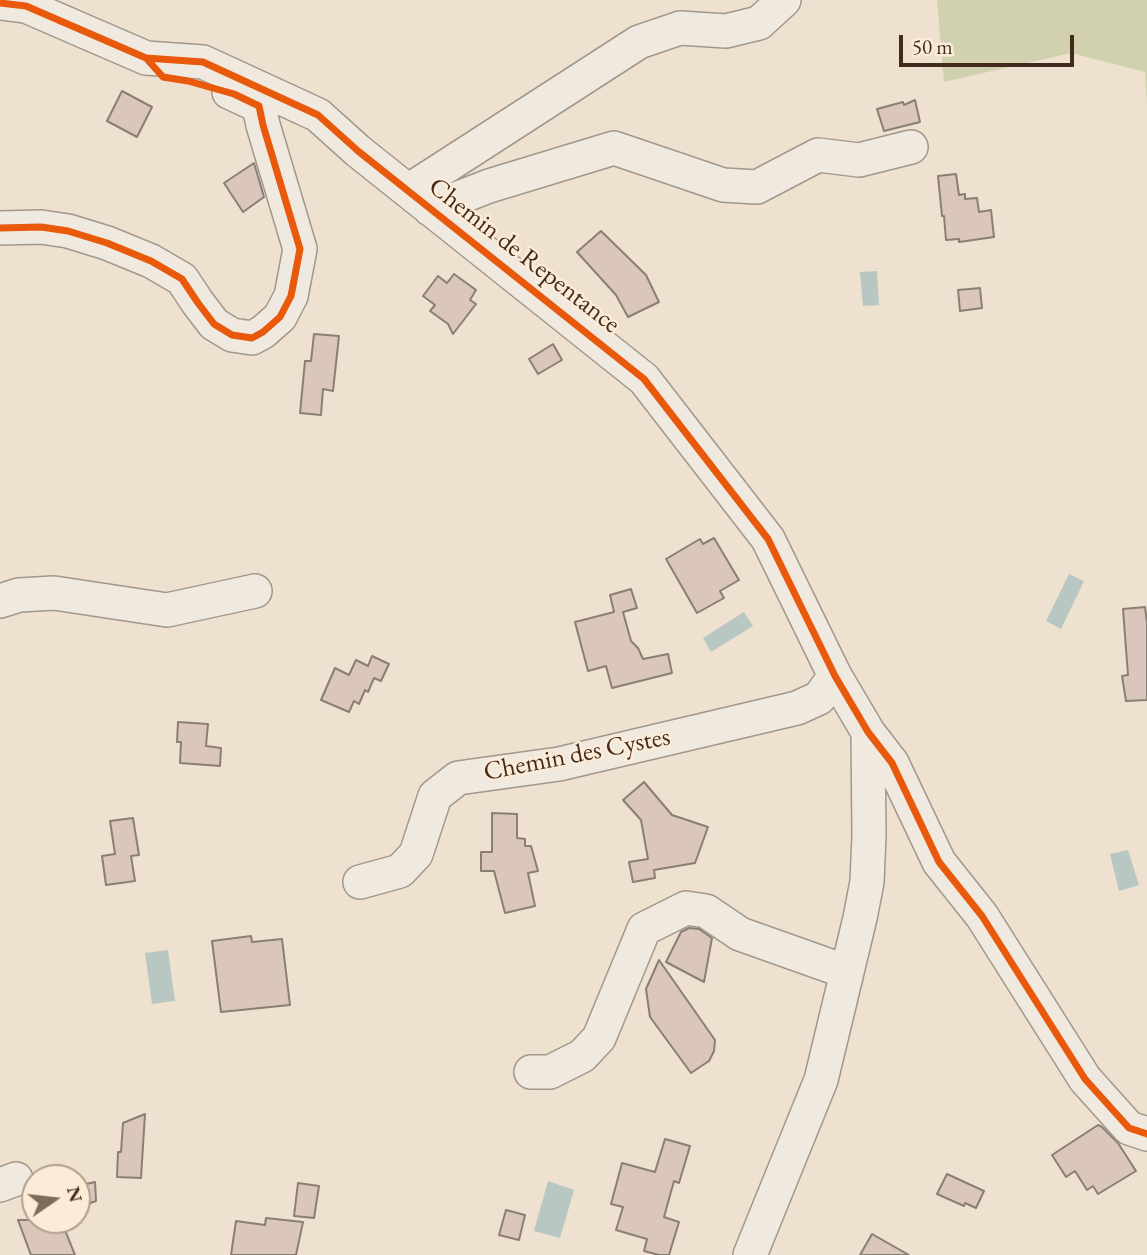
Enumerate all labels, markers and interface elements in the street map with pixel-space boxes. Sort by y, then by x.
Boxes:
scale bar [902,21,1077,65]
text: 50 m [912,33,953,60]
street label: Chemin de Repentance [422,172,626,340]
street label: Chemin des Cystes [481,722,673,788]
north arrow [21,1164,91,1234]
text: N [61,1184,89,1205]

